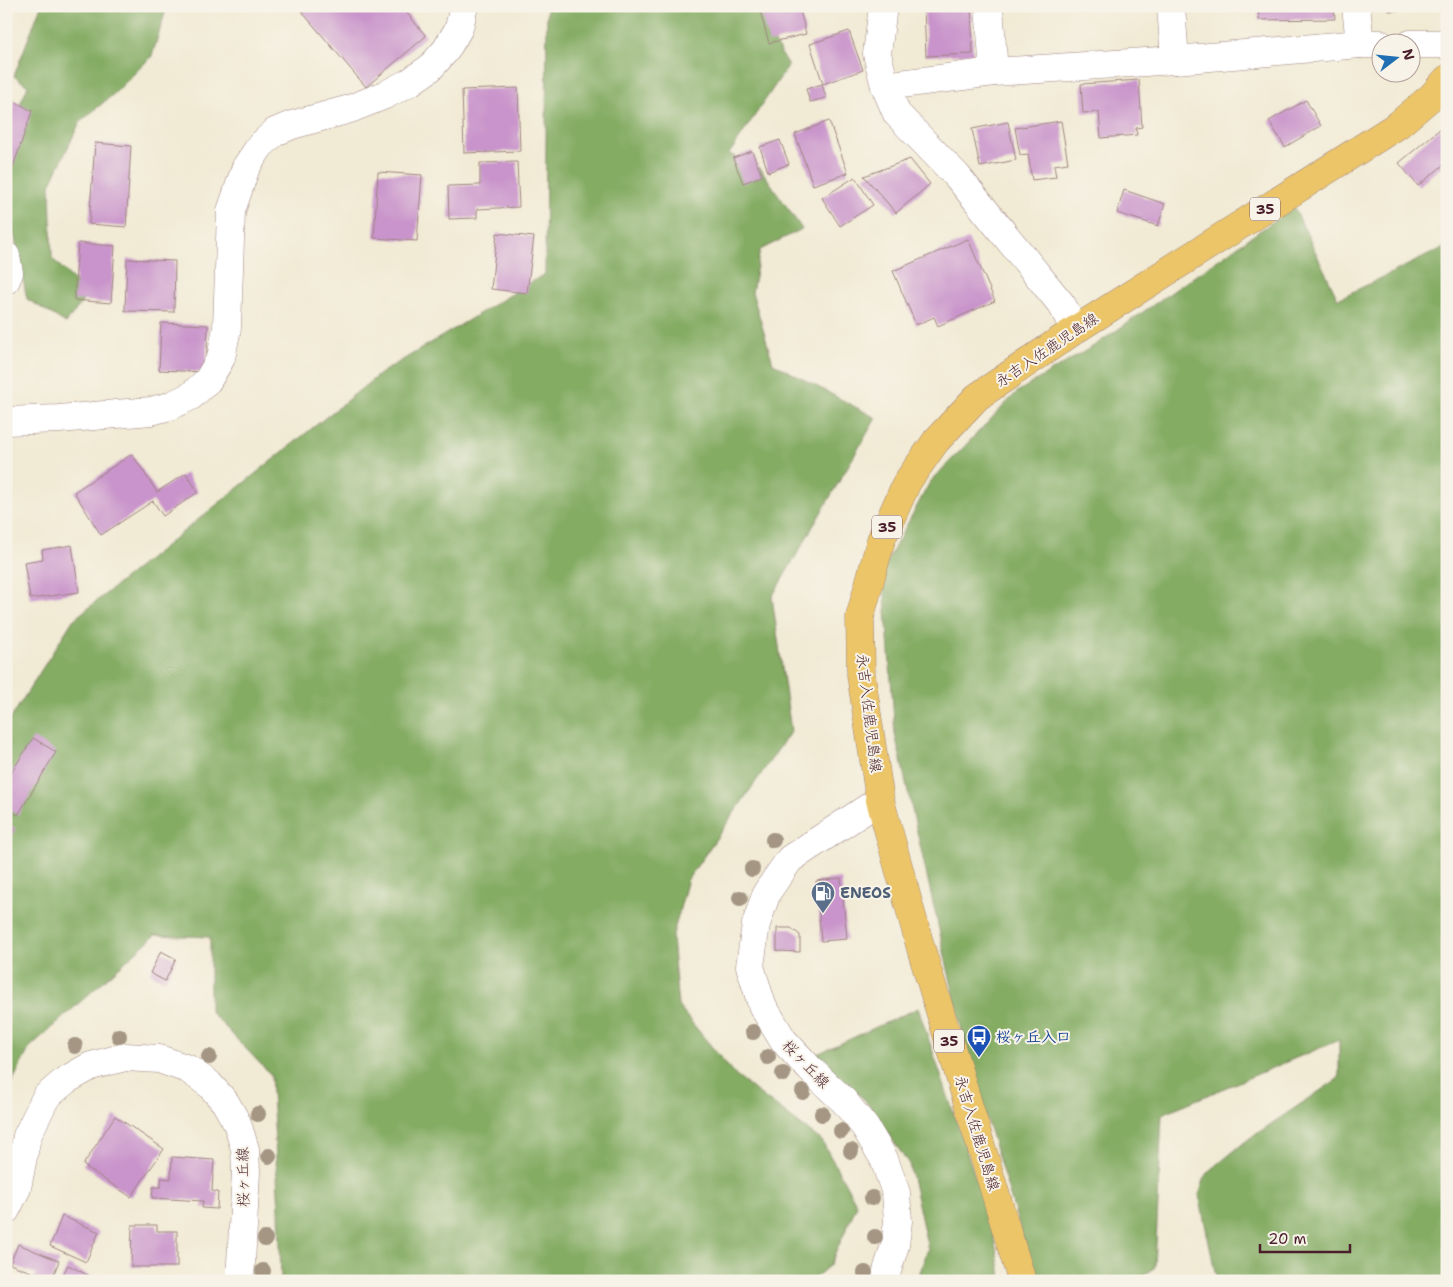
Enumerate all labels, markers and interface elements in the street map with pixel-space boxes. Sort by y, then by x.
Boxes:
north arrow [1370,32,1420,82]
text: N [1398,47,1419,62]
road number: 35 [1250,198,1280,220]
street label: 永吉入佐鹿児島線 [992,308,1102,392]
road number: 35 [872,516,902,538]
street label: 永吉入佐鹿児島線 [852,652,886,774]
fuel station icon: ENEOS [810,880,836,914]
place label: ENEOS [840,883,891,903]
bus stop icon: 桜ヶ丘入口 [966,1024,992,1058]
place label: 桜ヶ丘入口 [996,1027,1071,1047]
road number: 35 [934,1030,964,1052]
street label: 桜ヶ丘線 [778,1035,834,1093]
street label: 永吉入佐鹿児島線 [950,1073,1004,1193]
street label: 桜ヶ丘線 [232,1147,254,1207]
scale bar [1260,1222,1350,1254]
text: 20 m [1268,1229,1307,1249]

